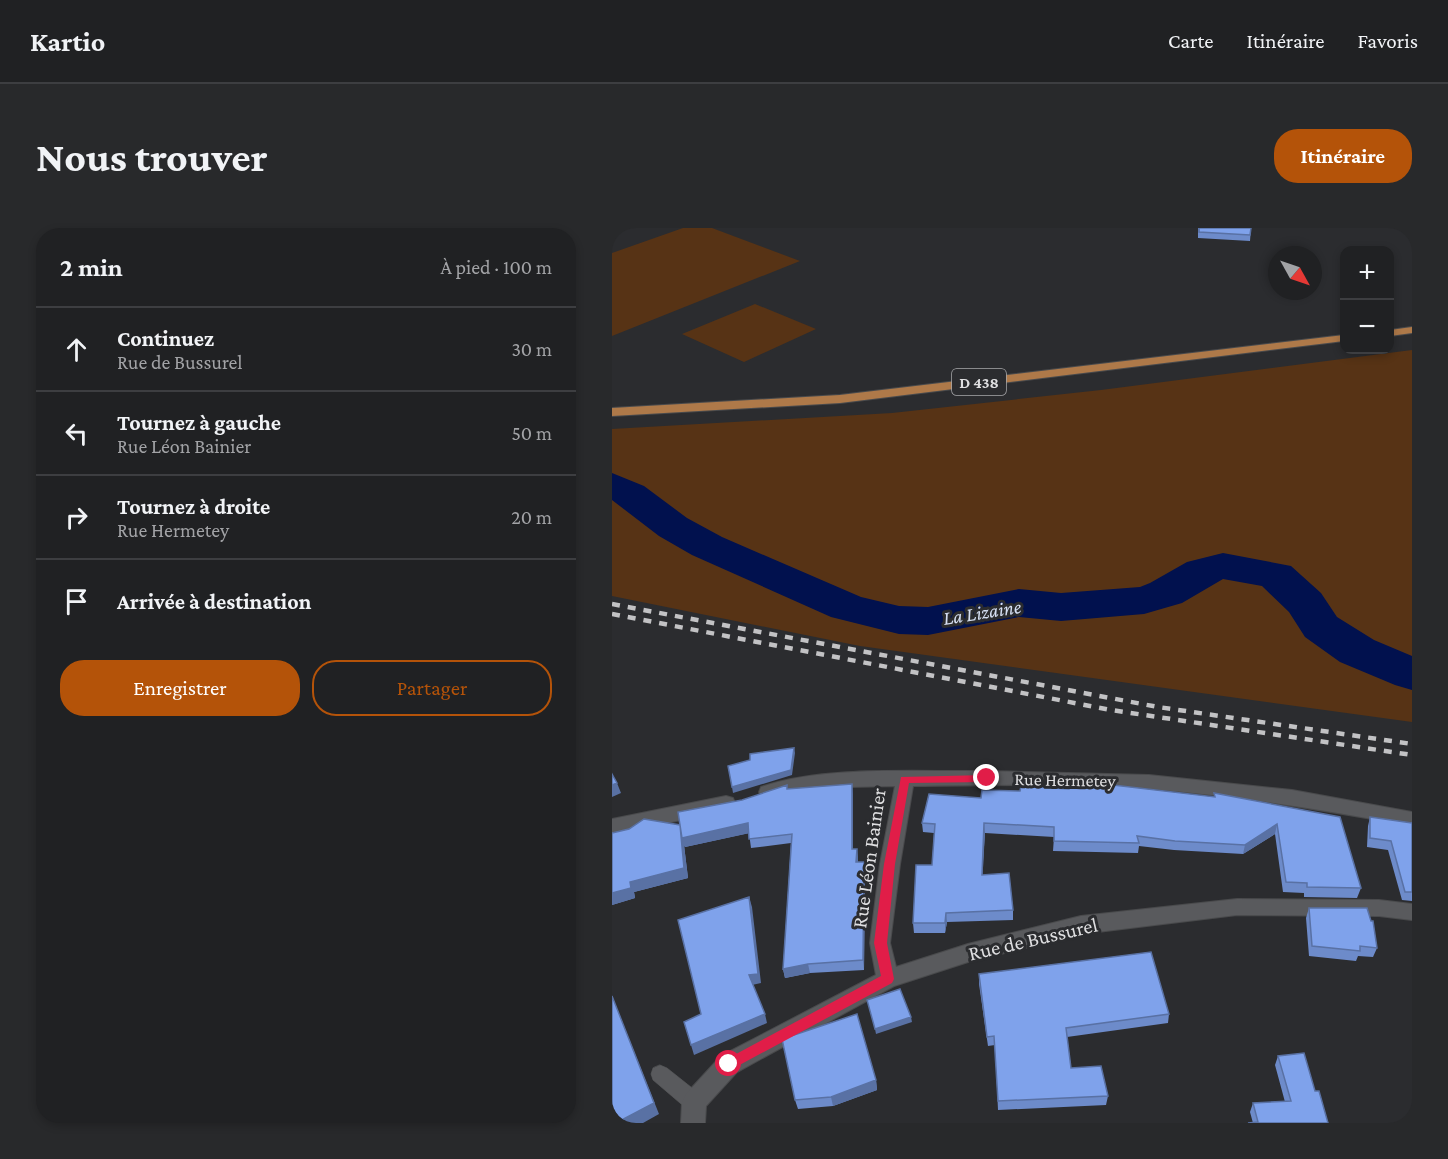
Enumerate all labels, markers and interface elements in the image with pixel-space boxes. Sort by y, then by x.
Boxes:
text: Kartio [30,26,105,57]
text: Carte [1168,29,1214,53]
text: Itinéraire [1247,29,1324,53]
text: Favoris [1357,29,1418,53]
button: Itinéraire [1274,129,1412,183]
text: Nous trouver [36,133,268,180]
north arrow [1268,246,1322,300]
map controls [1340,246,1394,354]
button: + [1340,246,1394,300]
text: 2 min [60,253,123,282]
text: À pied · 100 m [440,256,552,278]
button: − [1340,300,1394,354]
text: Continuez [117,326,214,351]
icon: ahead [60,333,93,366]
text: 30 m [511,338,552,360]
text: Rue de Bussurel [117,351,243,373]
road number: D 438 [952,369,1006,395]
text: Tournez à gauche [117,410,281,435]
icon: left [60,417,93,450]
text: 50 m [511,422,552,444]
text: Rue Léon Bainier [117,435,251,457]
text: Tournez à droite [117,494,270,519]
icon: right [60,501,93,534]
text: 20 m [511,506,552,528]
text: Rue Hermetey [117,519,229,541]
icon: arrive [60,585,93,618]
text: Arrivée à destination [117,589,311,614]
water label: La Lizaine [941,595,1023,629]
button: Enregistrer [60,660,300,716]
button: Partager [312,660,552,716]
route end [973,764,999,790]
street label: Rue Hermetey [1014,769,1116,791]
street label: Rue Léon Bainier [847,786,891,930]
street label: Rue de Bussurel [966,912,1100,966]
route start [715,1050,741,1076]

